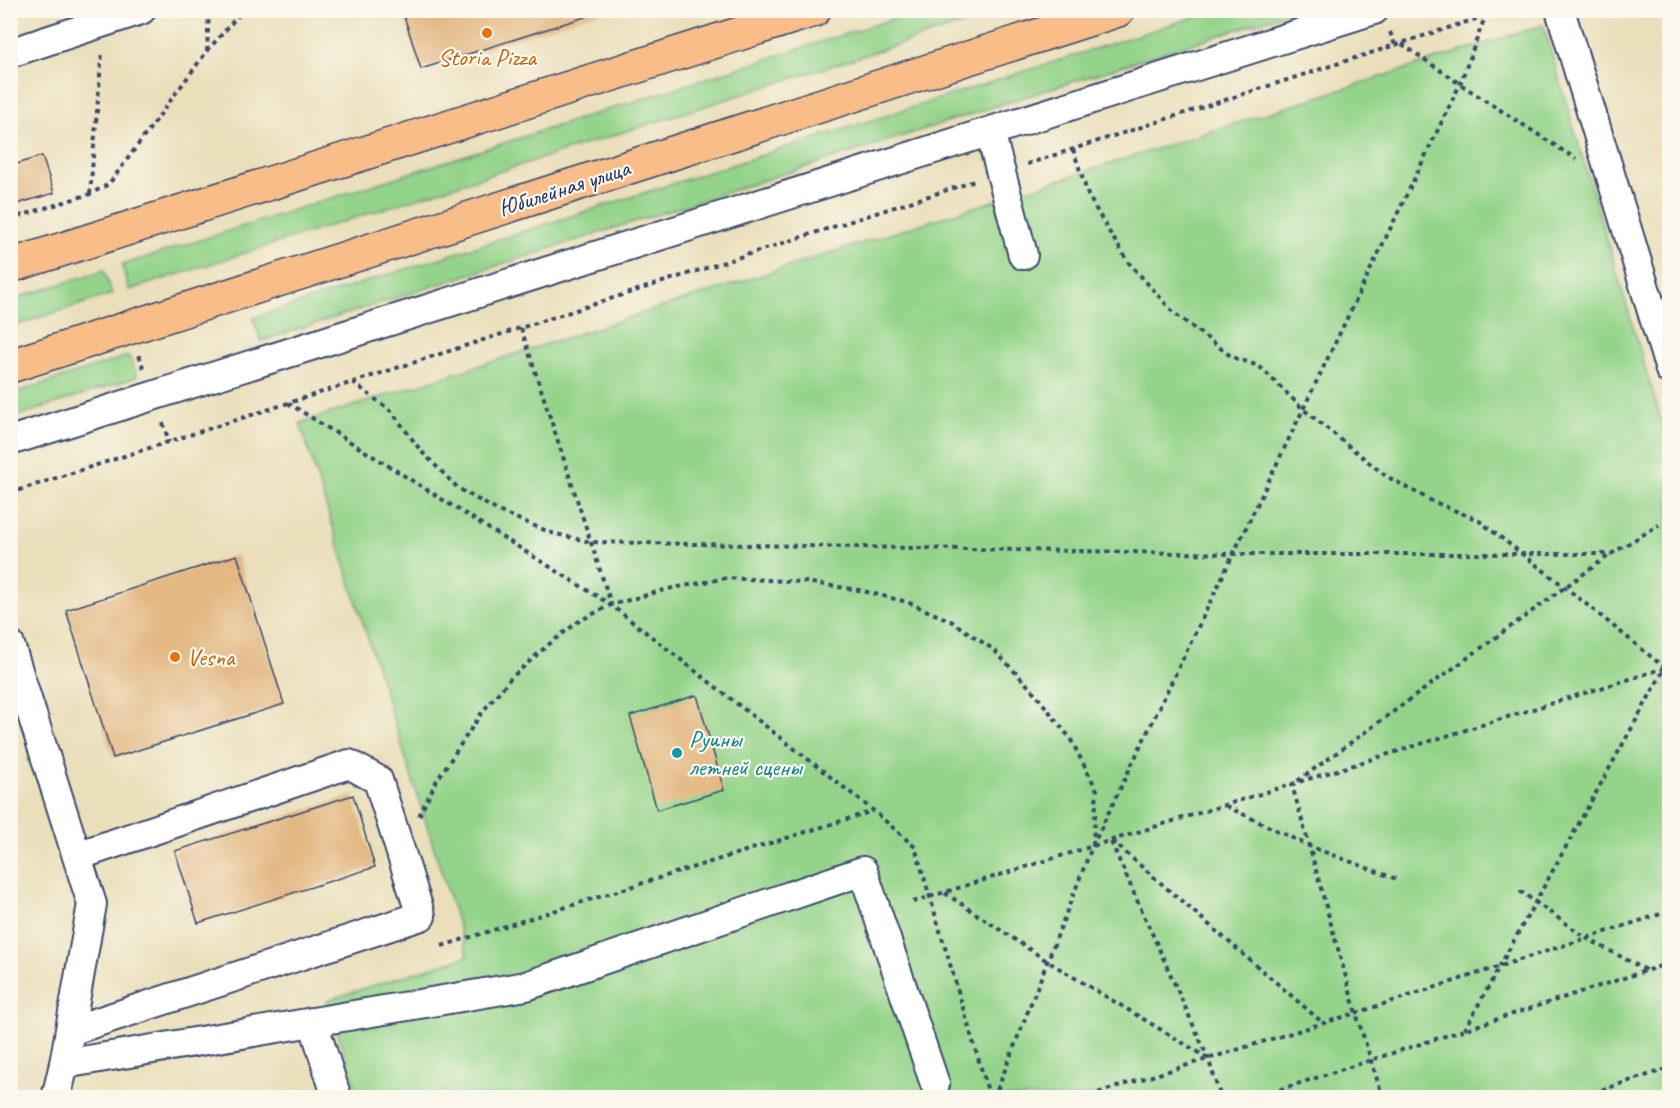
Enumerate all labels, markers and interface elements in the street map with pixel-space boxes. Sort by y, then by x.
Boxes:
marker: Storia Pizza [480,26,494,40]
place label: Storia Pizza [438,42,537,72]
street label: Юбилейная улица [495,152,635,223]
place label: Vesna [187,642,236,672]
marker: Vesna [168,650,182,664]
place label: Руины летней сцены [689,724,804,782]
marker: Руины летней сцены [670,746,684,760]

